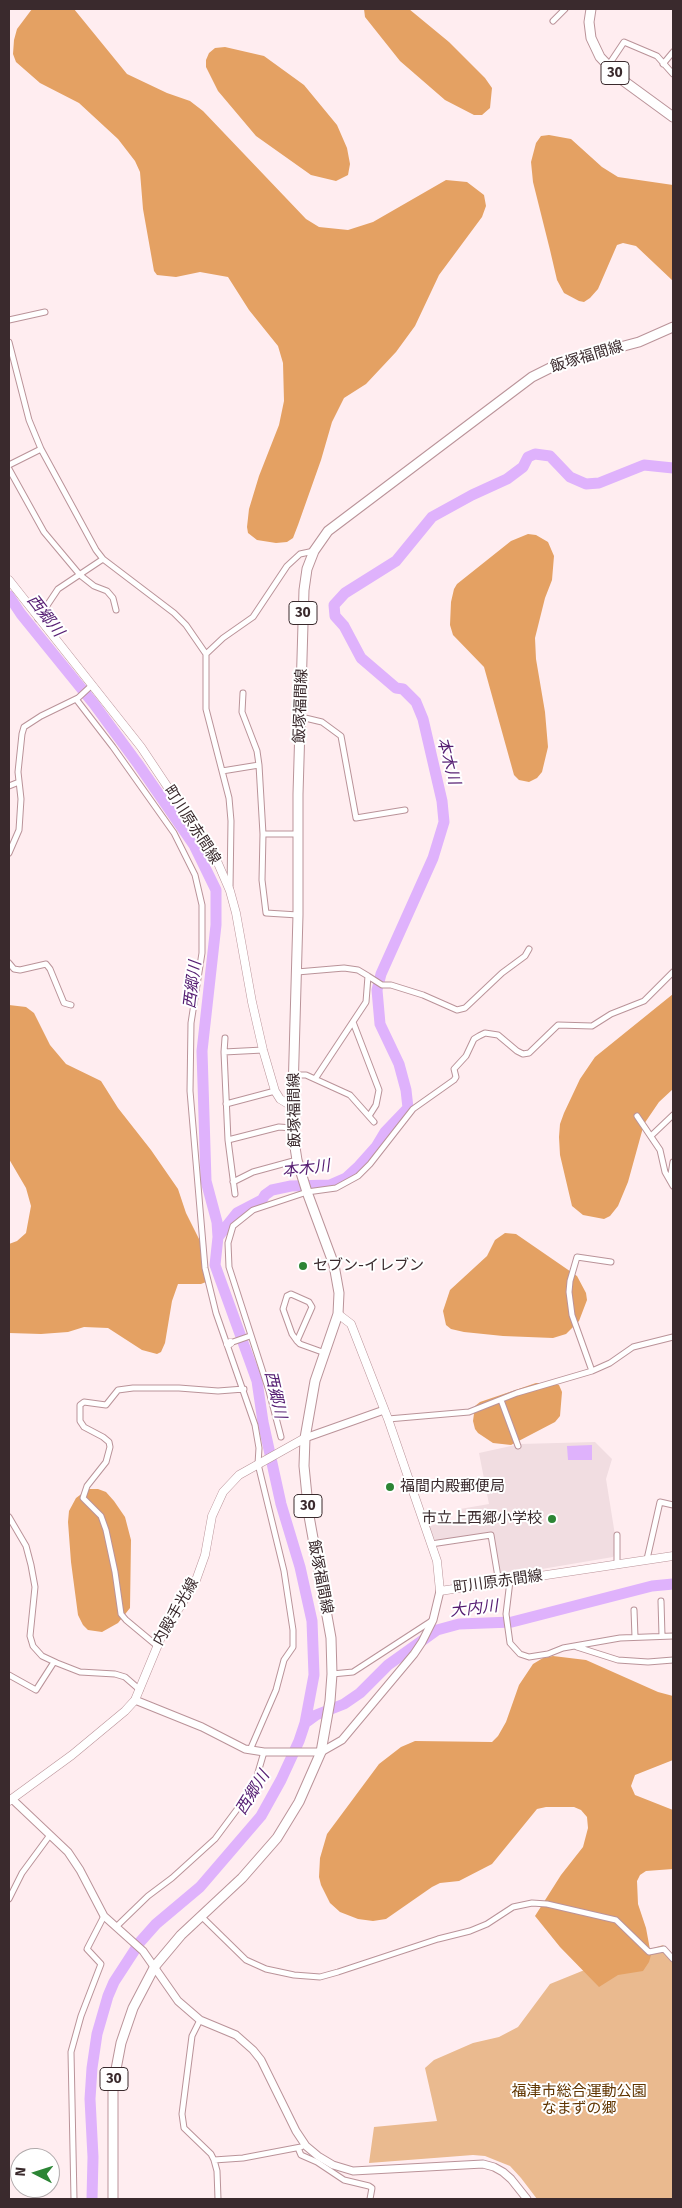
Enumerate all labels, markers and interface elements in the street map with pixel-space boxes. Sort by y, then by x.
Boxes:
road number: 30 [601,62,629,84]
street label: 飯塚福間線 [549,337,625,377]
water label: 西郷川 [23,591,67,641]
road number: 30 [289,602,317,624]
street label: 飯塚福間線 [291,668,311,744]
water label: 本木川 [433,735,463,787]
street label: 町川原赤間線 [160,782,224,868]
water label: 西郷川 [181,960,205,1010]
street label: 飯塚福間線 [285,1072,305,1148]
water label: 本木川 [281,1157,331,1181]
place label: セブン-イレブン [313,1257,424,1275]
marker: セブン-イレブン [297,1260,309,1272]
water label: 西郷川 [260,1369,290,1421]
place label: 福間内殿郵便局 [400,1478,505,1496]
marker: 福間内殿郵便局 [384,1481,396,1493]
road number: 30 [294,1494,322,1518]
place label: 市立上西郷小学校 [422,1510,542,1528]
marker: 市立上西郷小学校 [546,1513,558,1525]
street label: 飯塚福間線 [304,1538,336,1616]
street label: 町川原赤間線 [452,1567,544,1597]
street label: 内殿手光線 [149,1575,203,1649]
water label: 大内川 [449,1597,499,1621]
water label: 西郷川 [232,1768,274,1818]
road number: 30 [100,2068,128,2090]
park label: 福津市総合運動公園 なまずの郷 [512,2083,646,2118]
north arrow [10,2148,60,2198]
text: N [12,2166,29,2177]

